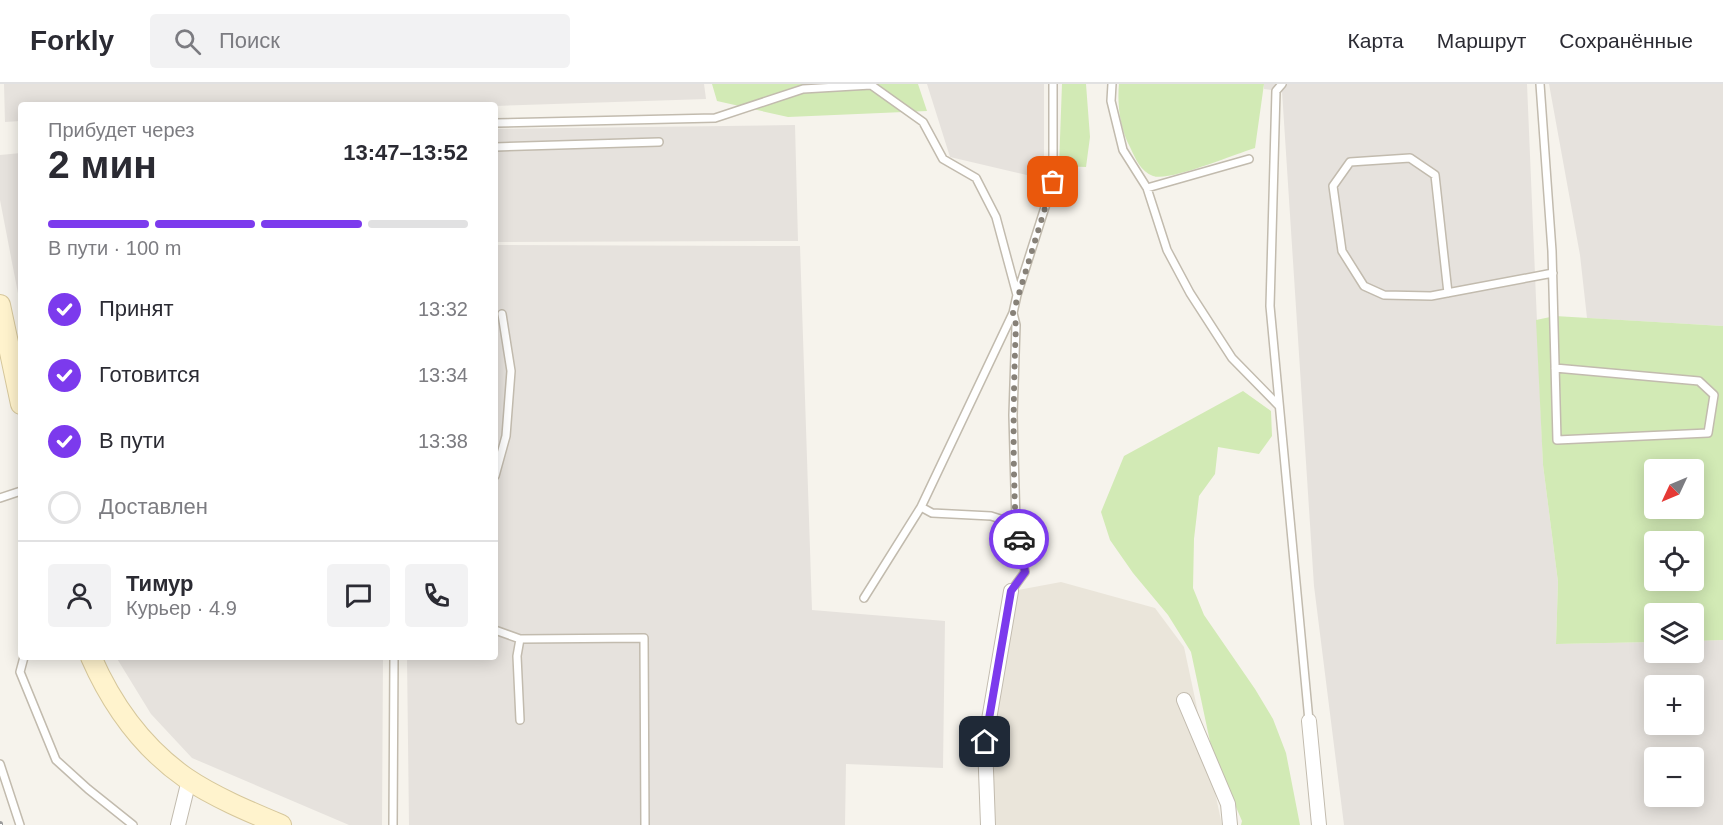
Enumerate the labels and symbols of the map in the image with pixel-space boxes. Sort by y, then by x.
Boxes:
pin [1027,156,1078,207]
north arrow [1644,459,1704,519]
courier [989,509,1049,569]
pin [959,716,1010,767]

